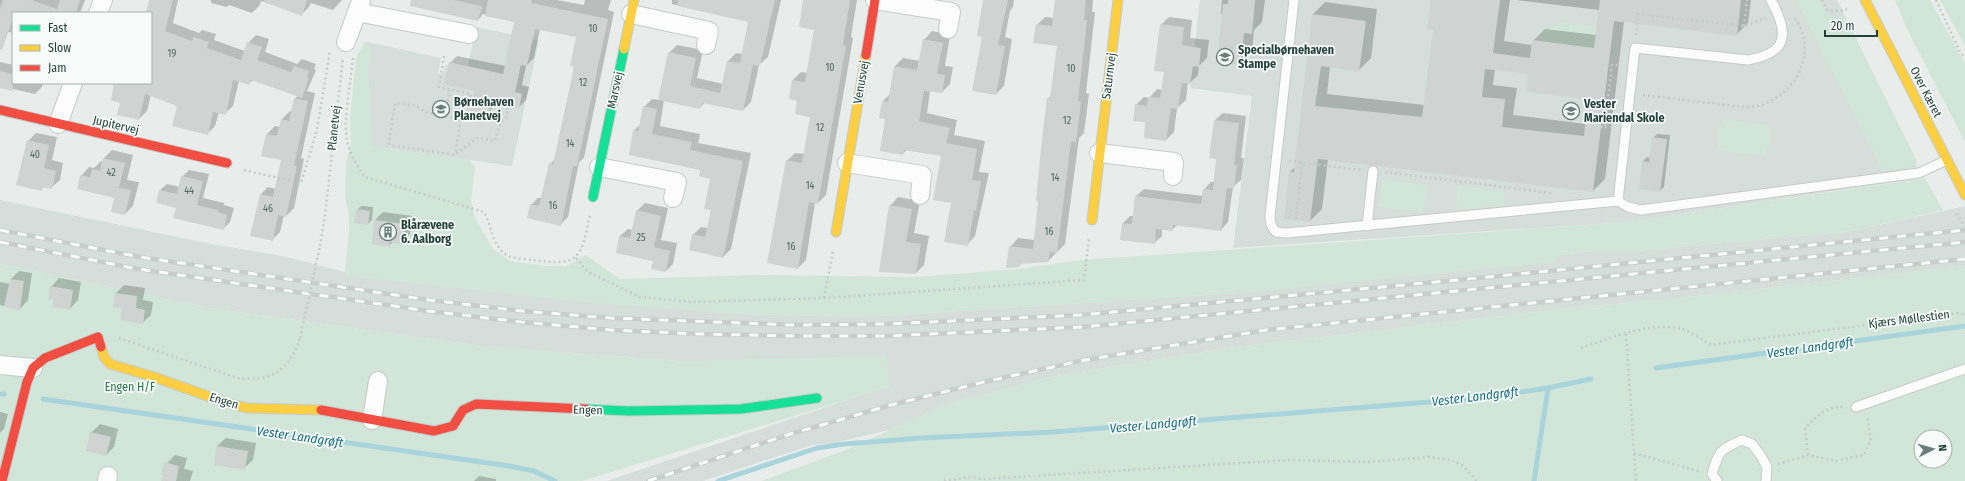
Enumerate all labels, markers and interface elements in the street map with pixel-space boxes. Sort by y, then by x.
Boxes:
legend [12,12,152,84]
scale bar [1825,12,1877,38]
text: 20 m [1831,19,1855,33]
text: Fast [48,21,67,35]
house number: 10 [588,23,598,35]
text: Slow [48,41,71,55]
place label: Specialbørnehaven Stampe [1238,43,1334,71]
school or university icon: Specialbørnehaven Stampe [1215,47,1235,67]
house number: 19 [168,48,177,60]
street label: Saturnvej [1099,52,1119,100]
street label: Venusvej [850,59,872,105]
text: Jam [48,61,66,75]
house number: 10 [825,62,835,74]
house number: 10 [1066,63,1076,75]
street label: Over Kæret [1907,64,1945,120]
street label: Marsvej [604,70,626,110]
house number: 12 [579,77,588,89]
place label: Børnehaven Planetvej [454,95,514,123]
place label: Vester Mariendal Skole [1583,97,1665,125]
school or university icon: Børnehaven Planetvej [431,99,451,119]
school or university icon: Vester Mariendal Skole [1561,101,1581,121]
street label: Planetvej [325,105,343,151]
street label: Jupitervej [91,113,141,137]
house number: 12 [1063,115,1072,127]
house number: 12 [816,122,825,134]
house number: 14 [566,138,575,150]
house number: 40 [30,149,40,161]
house number: 42 [106,167,116,179]
house number: 14 [1051,172,1060,184]
house number: 14 [806,180,815,192]
house number: 44 [184,185,194,197]
house number: 16 [549,200,557,212]
house number: 46 [263,203,273,215]
place label: Blårævene 6. Aalborg [401,218,454,246]
building icon: Blårævene 6. Aalborg [378,222,398,242]
house number: 16 [1045,226,1053,238]
house number: 25 [637,232,646,244]
house number: 16 [787,241,795,253]
street label: Kjærs Møllestien [1868,307,1950,331]
water label: Vester Landgrøft [1766,334,1855,361]
park label: Engen H/F [105,380,156,394]
water label: Vester Landgrøft [1431,384,1520,409]
street label: Engen [208,390,240,412]
street label: Engen [573,402,603,418]
water label: Vester Landgrøft [1109,413,1198,436]
water label: Vester Landgrøft [256,423,345,450]
north arrow [1913,429,1953,469]
text: N [1936,444,1949,452]

